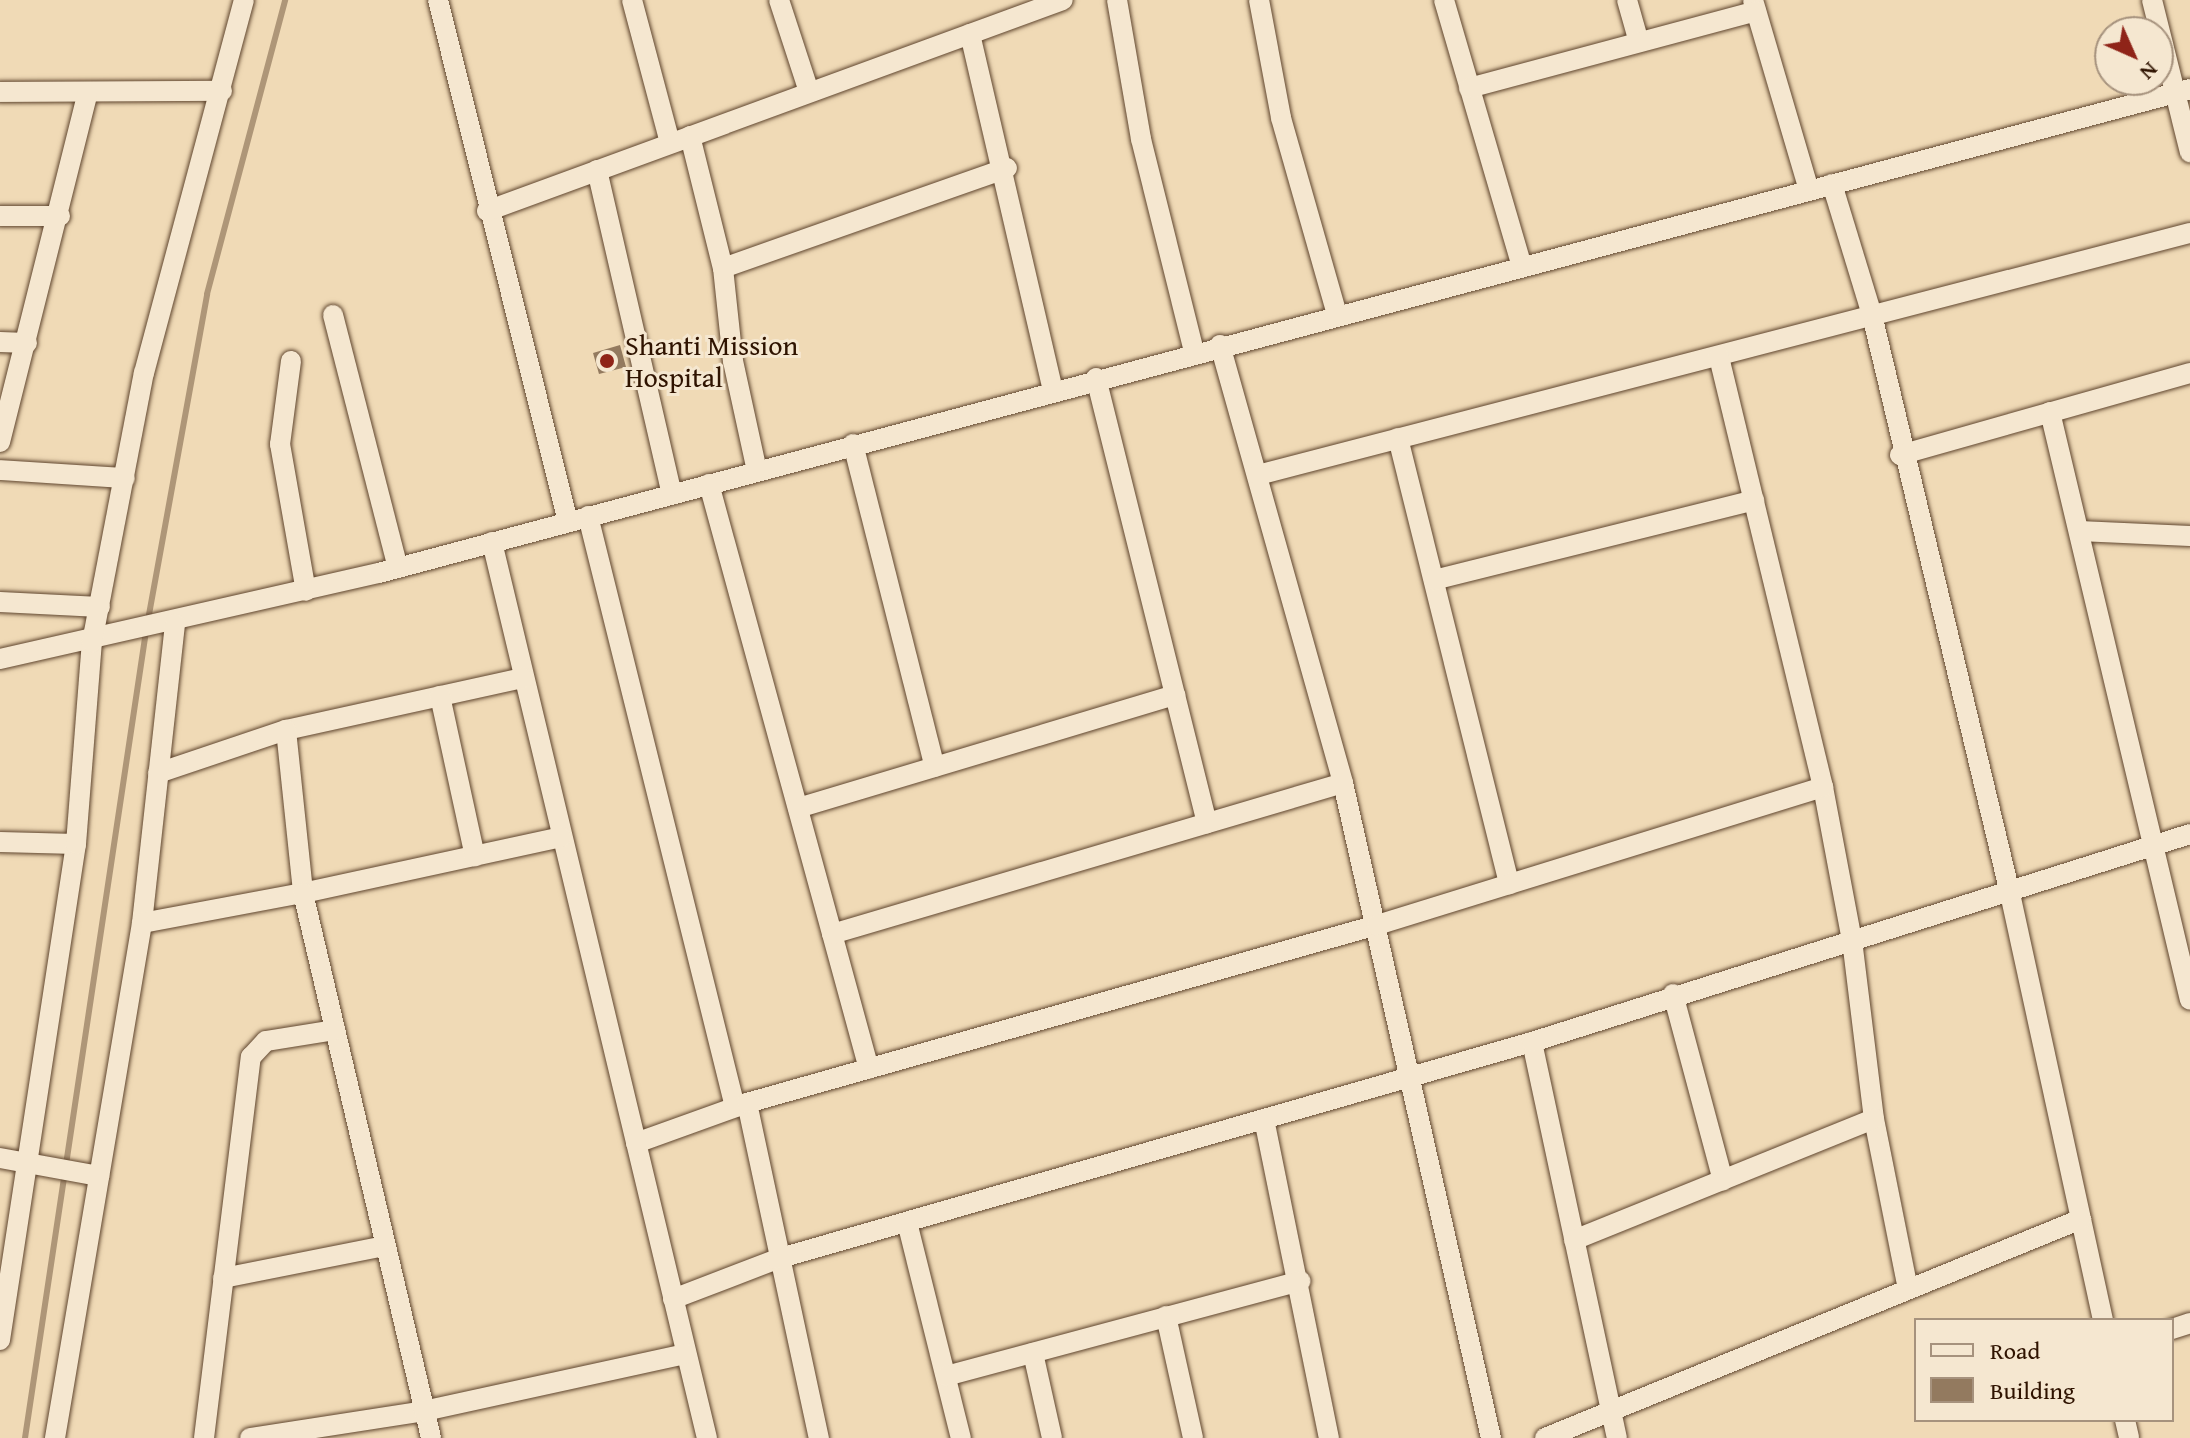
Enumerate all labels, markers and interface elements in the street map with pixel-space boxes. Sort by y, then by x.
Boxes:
north arrow [2094,16,2174,96]
text: N [2133,55,2166,88]
place label: Shanti Mission Hospital [625,328,798,394]
marker: Shanti Mission Hospital [596,350,618,372]
legend [1914,1318,2174,1422]
text: Road [1990,1333,2040,1368]
text: Building [1990,1373,2075,1408]

